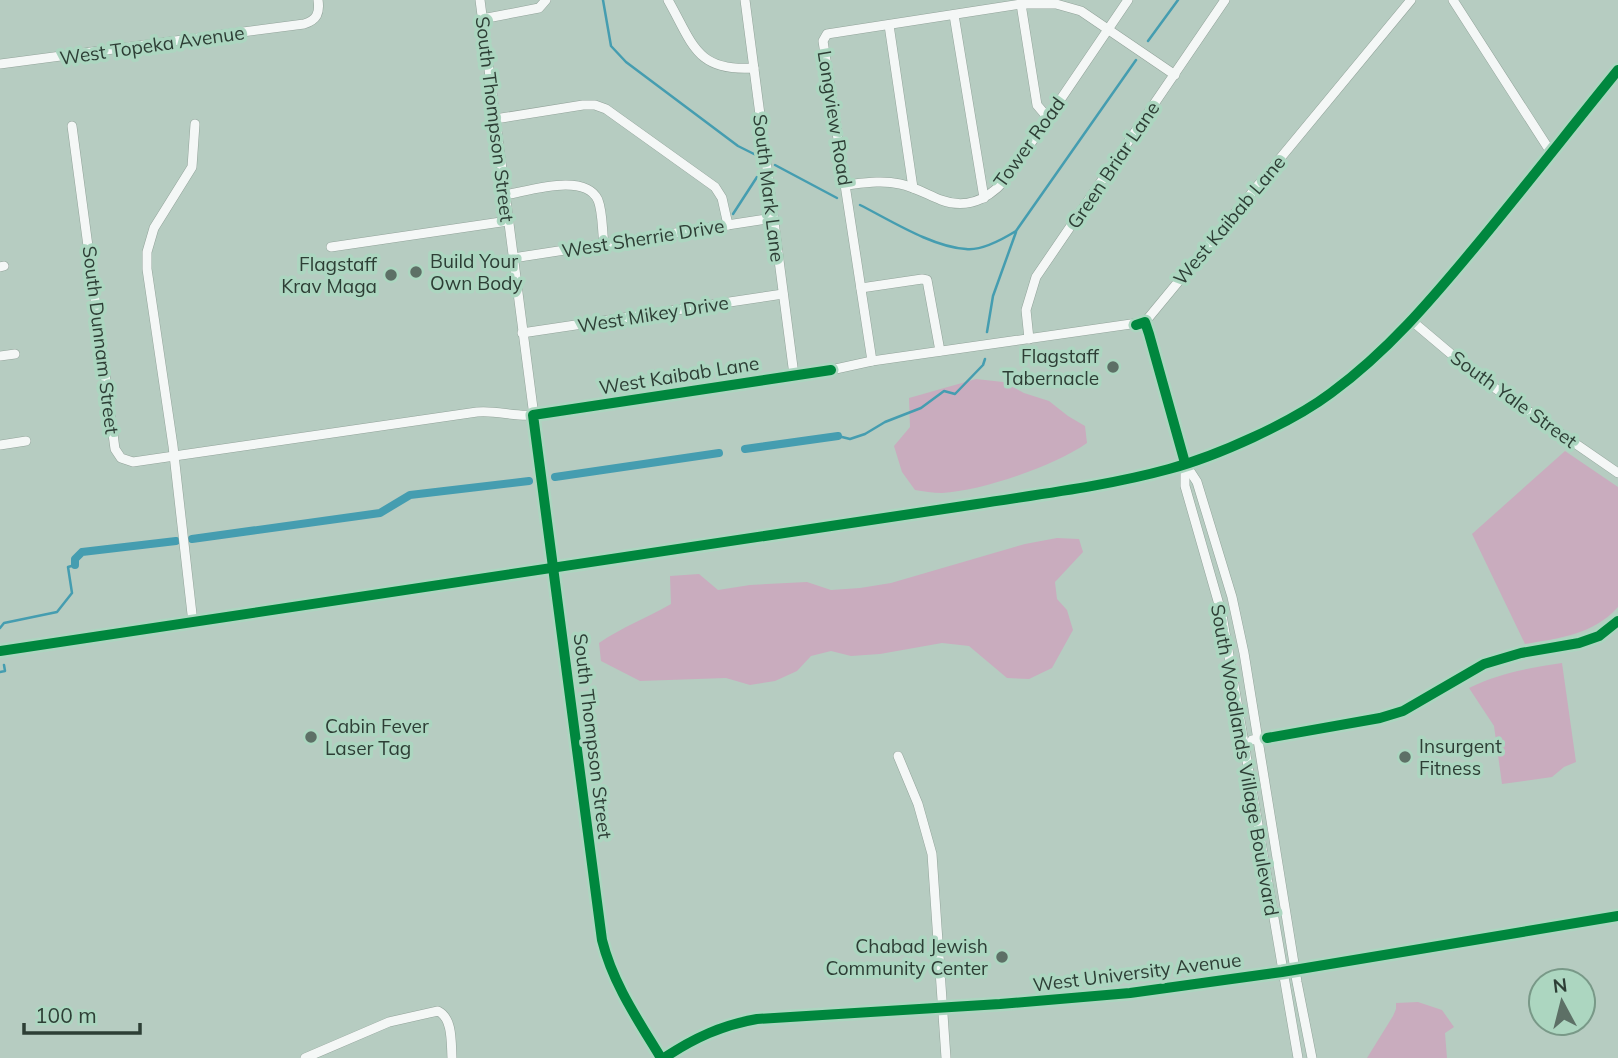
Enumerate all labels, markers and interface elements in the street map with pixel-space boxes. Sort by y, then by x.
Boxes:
street label: South Thompson Street [470,15,520,223]
street label: West Topeka Avenue [58,20,246,70]
street label: Longview Road [812,49,858,187]
street label: Tower Road [988,92,1070,192]
street label: Green Briar Lane [1062,97,1164,233]
street label: South Mark Lane [748,113,790,263]
street label: West Kaibab Lane [1168,150,1290,290]
street label: West Sherrie Drive [560,213,726,263]
street label: South Dunnam Street [78,245,124,436]
place label: Build Your Own Body [430,249,523,295]
place label: Flagstaff Krav Maga [281,252,378,298]
marker: Build Your Own Body [408,264,424,280]
marker: Flagstaff Krav Maga [383,267,399,283]
street label: West Mikey Drive [576,290,730,338]
place label: Flagstaff Tabernacle [1002,344,1100,390]
street label: South Yale Street [1446,345,1582,453]
street label: West Kaibab Lane [597,351,761,399]
marker: Flagstaff Tabernacle [1105,359,1121,375]
street label: South Woodlands Village Boulevard [1206,602,1284,918]
street label: South Thompson Street [568,632,618,840]
place label: Cabin Fever Laser Tag [325,714,429,760]
marker: Cabin Fever Laser Tag [303,729,319,745]
place label: Insurgent Fitness [1419,734,1502,780]
marker: Insurgent Fitness [1397,749,1413,765]
place label: Chabad Jewish Community Center [825,934,988,980]
street label: West University Avenue [1031,947,1243,997]
marker: Chabad Jewish Community Center [994,949,1010,965]
north arrow [1527,967,1597,1037]
text: N [1551,972,1569,998]
scale bar [24,992,140,1036]
text: 100 m [35,1002,97,1028]

